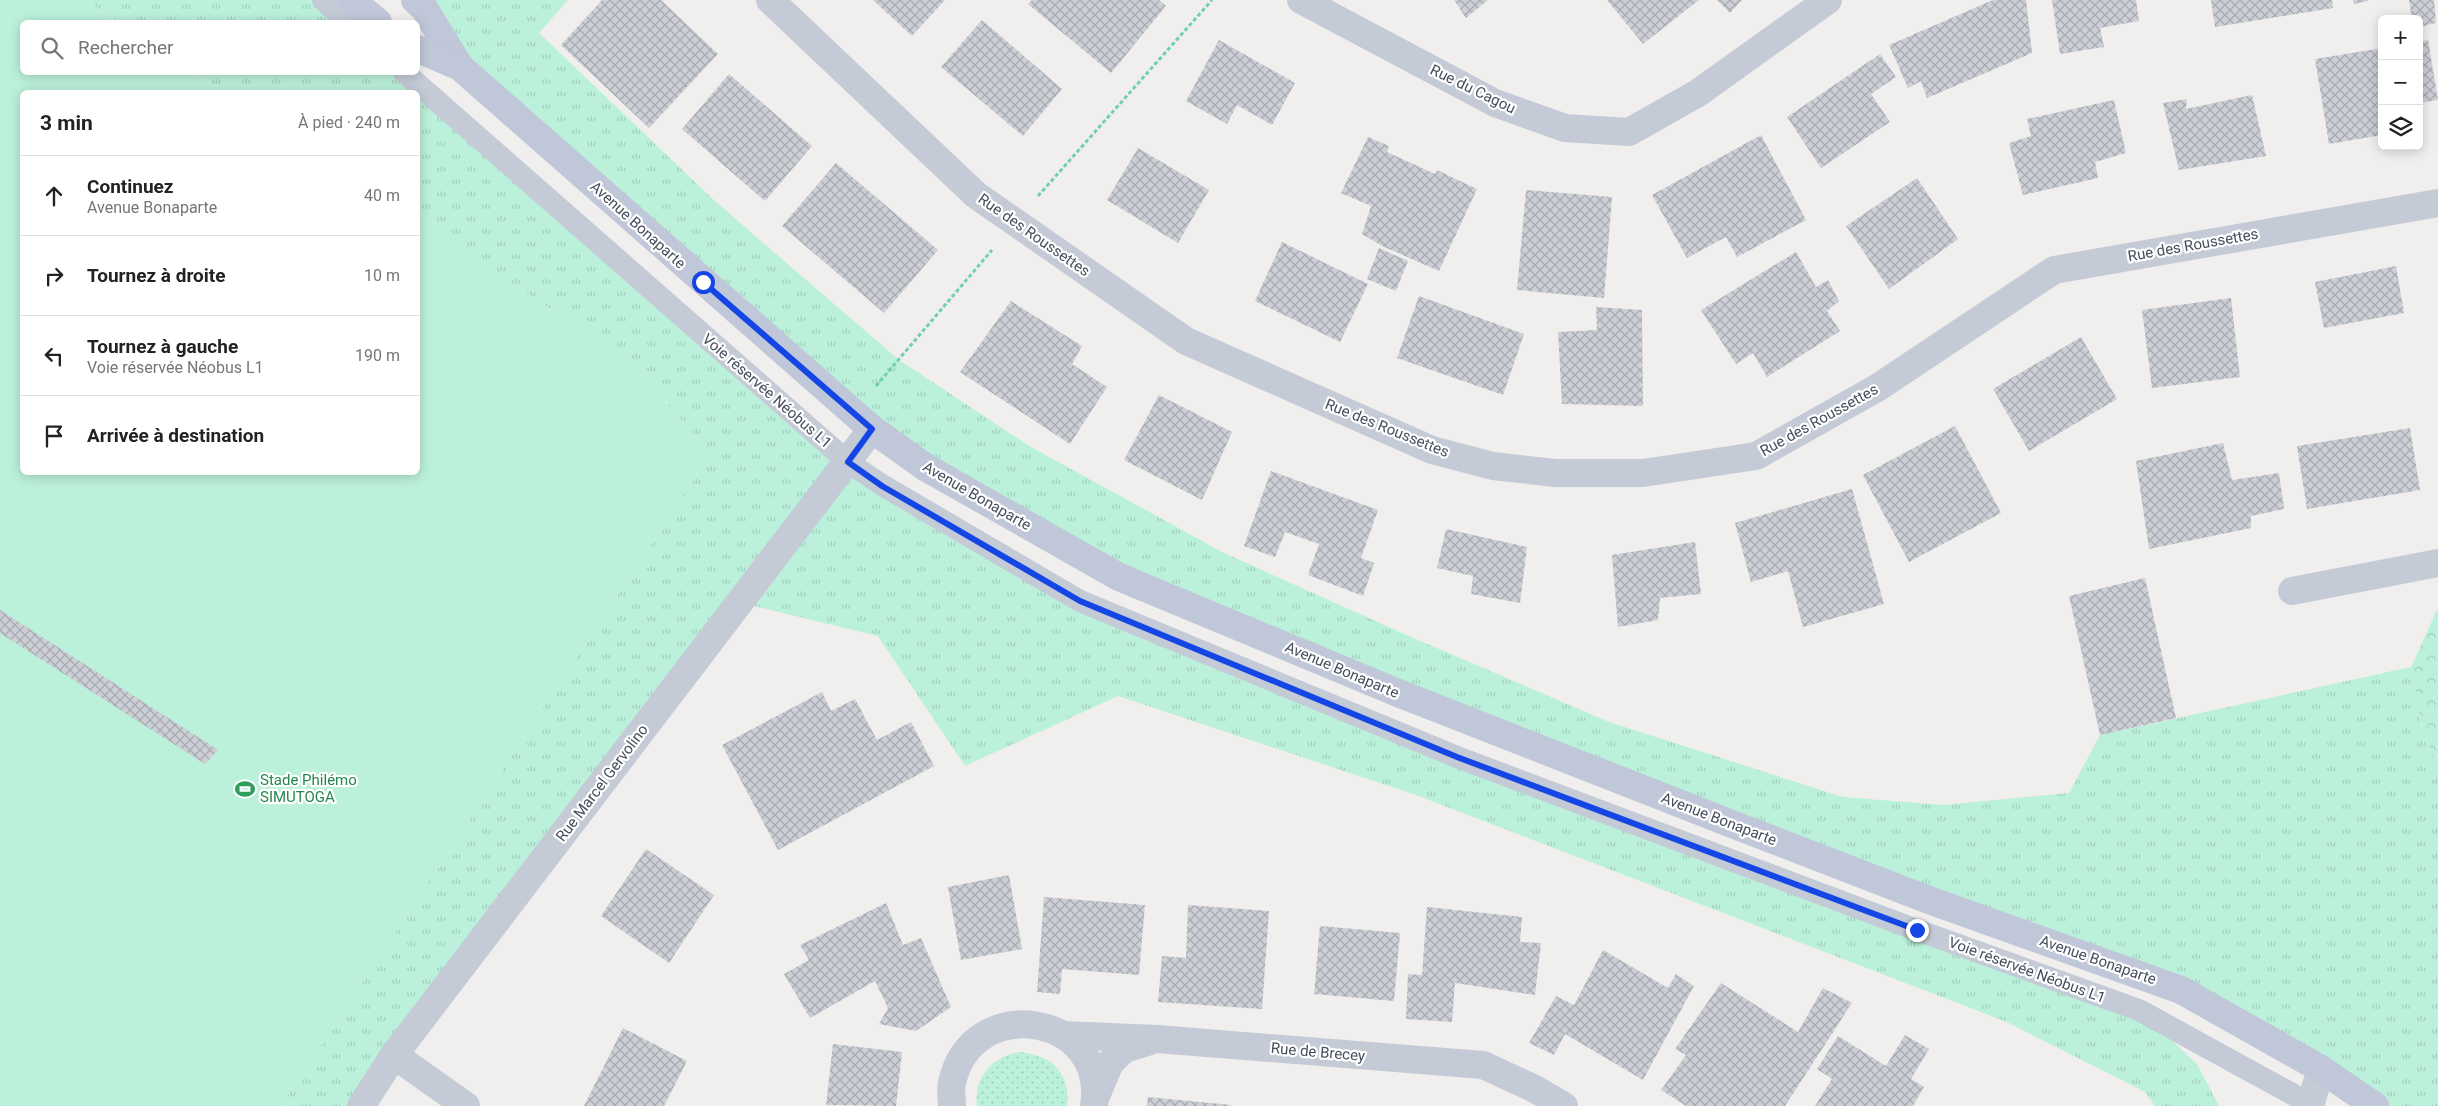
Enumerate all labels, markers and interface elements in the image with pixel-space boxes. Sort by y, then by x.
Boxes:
map controls [2378,15,2423,150]
button: + [2378,15,2423,60]
search box [20,20,420,75]
icon: search [38,34,66,62]
text: Rechercher [78,36,173,59]
button: − [2378,60,2423,105]
street label: Rue du Cagou [1427,61,1519,117]
button: layers [2378,105,2423,150]
text: 3 min [40,111,93,135]
text: À pied · 240 m [298,113,400,132]
text: Continuez [87,175,173,198]
street label: Avenue Bonaparte [587,177,689,273]
icon: ahead [40,182,68,210]
text: 40 m [364,186,400,205]
street label: Rue des Roussettes [975,190,1093,280]
text: Avenue Bonaparte [87,198,217,217]
street label: Rue des Roussettes [2126,225,2260,265]
icon: right [40,262,68,290]
text: Tournez à droite [87,264,226,287]
text: 10 m [364,266,400,285]
route start [692,271,715,294]
street label: Voie réservée Néobus L1 [699,330,835,452]
text: Tournez à gauche [87,335,238,358]
icon: left [40,342,68,370]
text: 190 m [355,346,400,365]
text: Voie réservée Néobus L1 [87,358,264,377]
street label: Rue des Roussettes [1757,380,1881,460]
street label: Rue des Roussettes [1322,395,1452,461]
icon: arrive [40,422,68,450]
text: Arrivée à destination [87,424,264,447]
street label: Avenue Bonaparte [920,458,1034,534]
street label: Avenue Bonaparte [1282,638,1402,702]
street label: Rue Marcel Gervolino [552,721,652,845]
place label: Stade Philémo SIMUTOGA [260,771,357,806]
sports icon: Stade Philémo SIMUTOGA [234,778,256,800]
street label: Avenue Bonaparte [1659,789,1779,849]
route end [1906,919,1929,942]
street label: Avenue Bonaparte [2037,932,2159,988]
street label: Voie réservée Néobus L1 [1946,933,2108,1007]
street label: Rue de Brecey [1270,1039,1366,1065]

